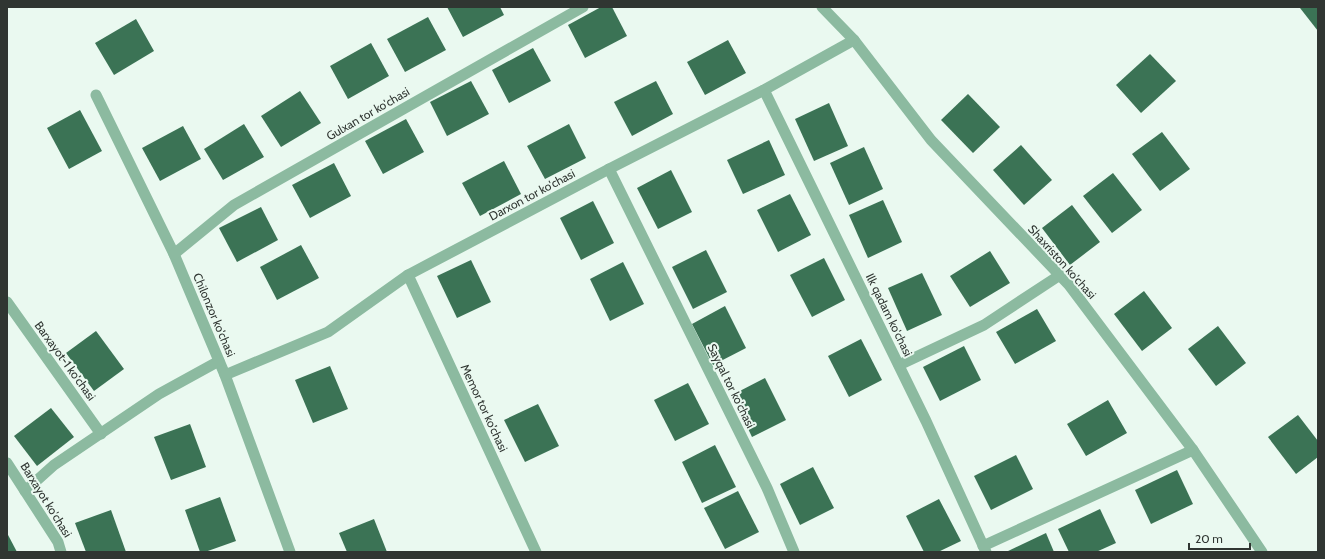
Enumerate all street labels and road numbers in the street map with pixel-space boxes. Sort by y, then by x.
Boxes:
street label: Gulxan tor ko'chasi [323,84,412,143]
street label: Darxon tor ko'chasi [486,166,577,224]
street label: Shaxriston ko'chasi [1025,221,1100,302]
street label: Chilonzor ko'chasi [190,271,239,359]
street label: Ilk qadam ko'chasi [863,271,916,359]
street label: Barxayot-1 ko'chasi [32,318,99,403]
street label: Sayqal tor ko'chasi [705,341,758,430]
street label: Memor tor ko'chasi [458,362,511,454]
street label: Barxayot ko'chasi [17,459,75,540]

